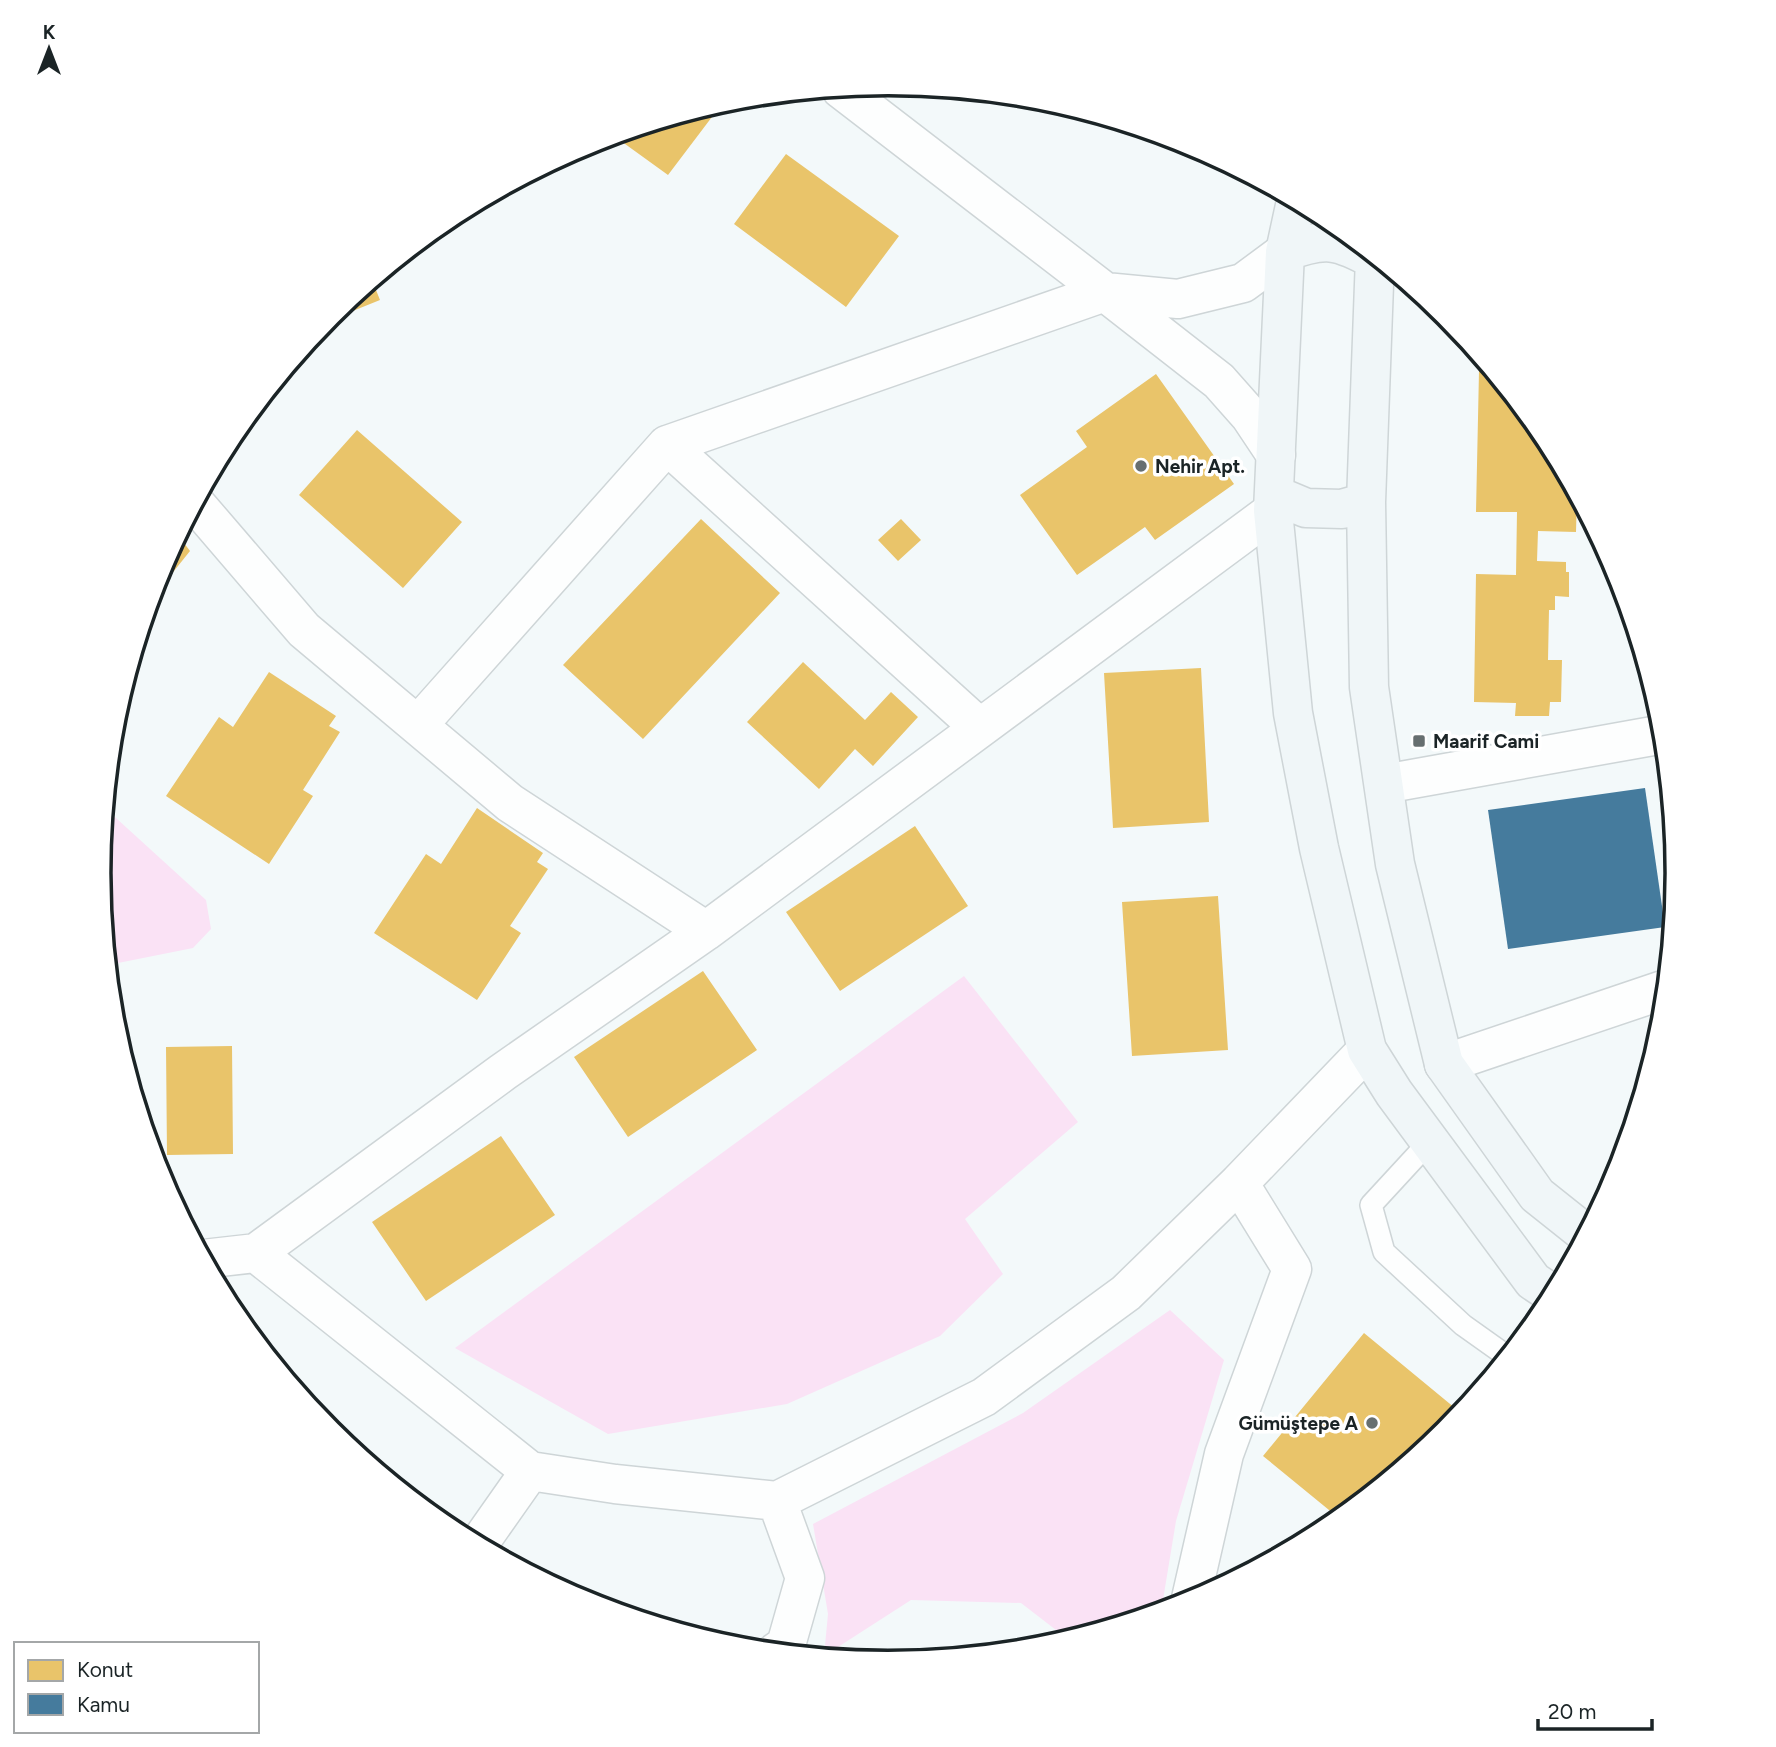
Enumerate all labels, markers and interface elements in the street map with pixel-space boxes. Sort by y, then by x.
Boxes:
north arrow [14,14,84,84]
text: K [43,21,56,44]
place label: Nehir Apt. [1155,455,1245,478]
marker: Nehir Apt. [1133,458,1149,474]
place label: Maarif Cami [1433,730,1539,753]
marker: Maarif Cami [1411,733,1427,749]
place label: Gümüştepe A [1239,1412,1358,1435]
marker: Gümüştepe A [1364,1415,1380,1431]
legend [14,1642,259,1733]
text: Konut [77,1657,133,1682]
scale bar [1538,1688,1652,1732]
text: Kamu [77,1692,130,1717]
text: 20 m [1548,1699,1596,1724]

